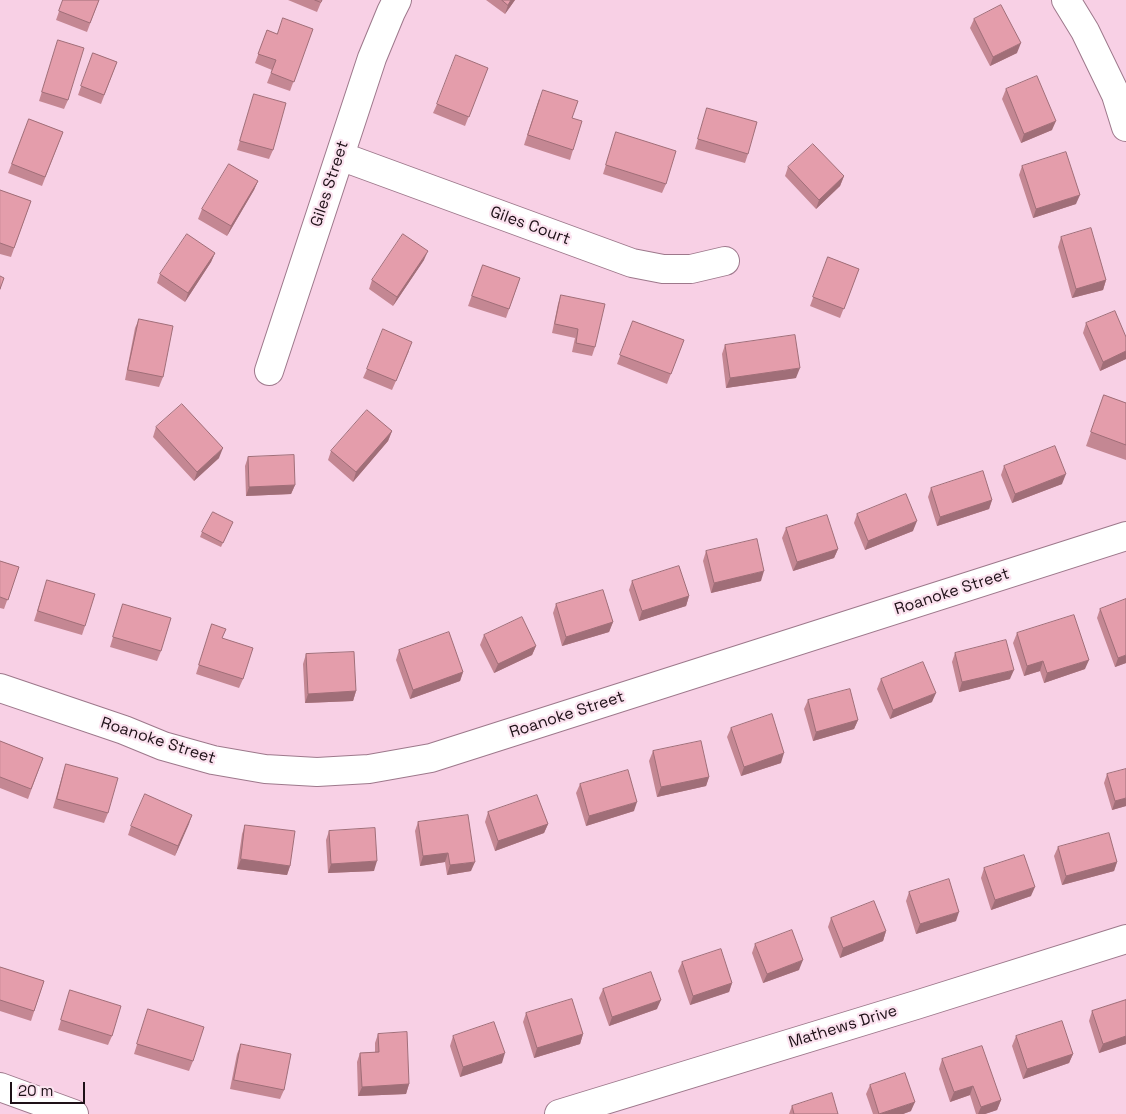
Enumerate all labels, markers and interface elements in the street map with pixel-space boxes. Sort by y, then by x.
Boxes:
street label: Giles Street [307,139,353,229]
street label: Giles Court [487,203,573,249]
street label: Roanoke Street [892,564,1012,620]
street label: Roanoke Street [507,687,627,743]
street label: Roanoke Street [98,713,218,769]
street label: Mathews Drive [786,1001,900,1053]
scale bar [12,1072,88,1104]
text: 20 m [18,1081,53,1100]

